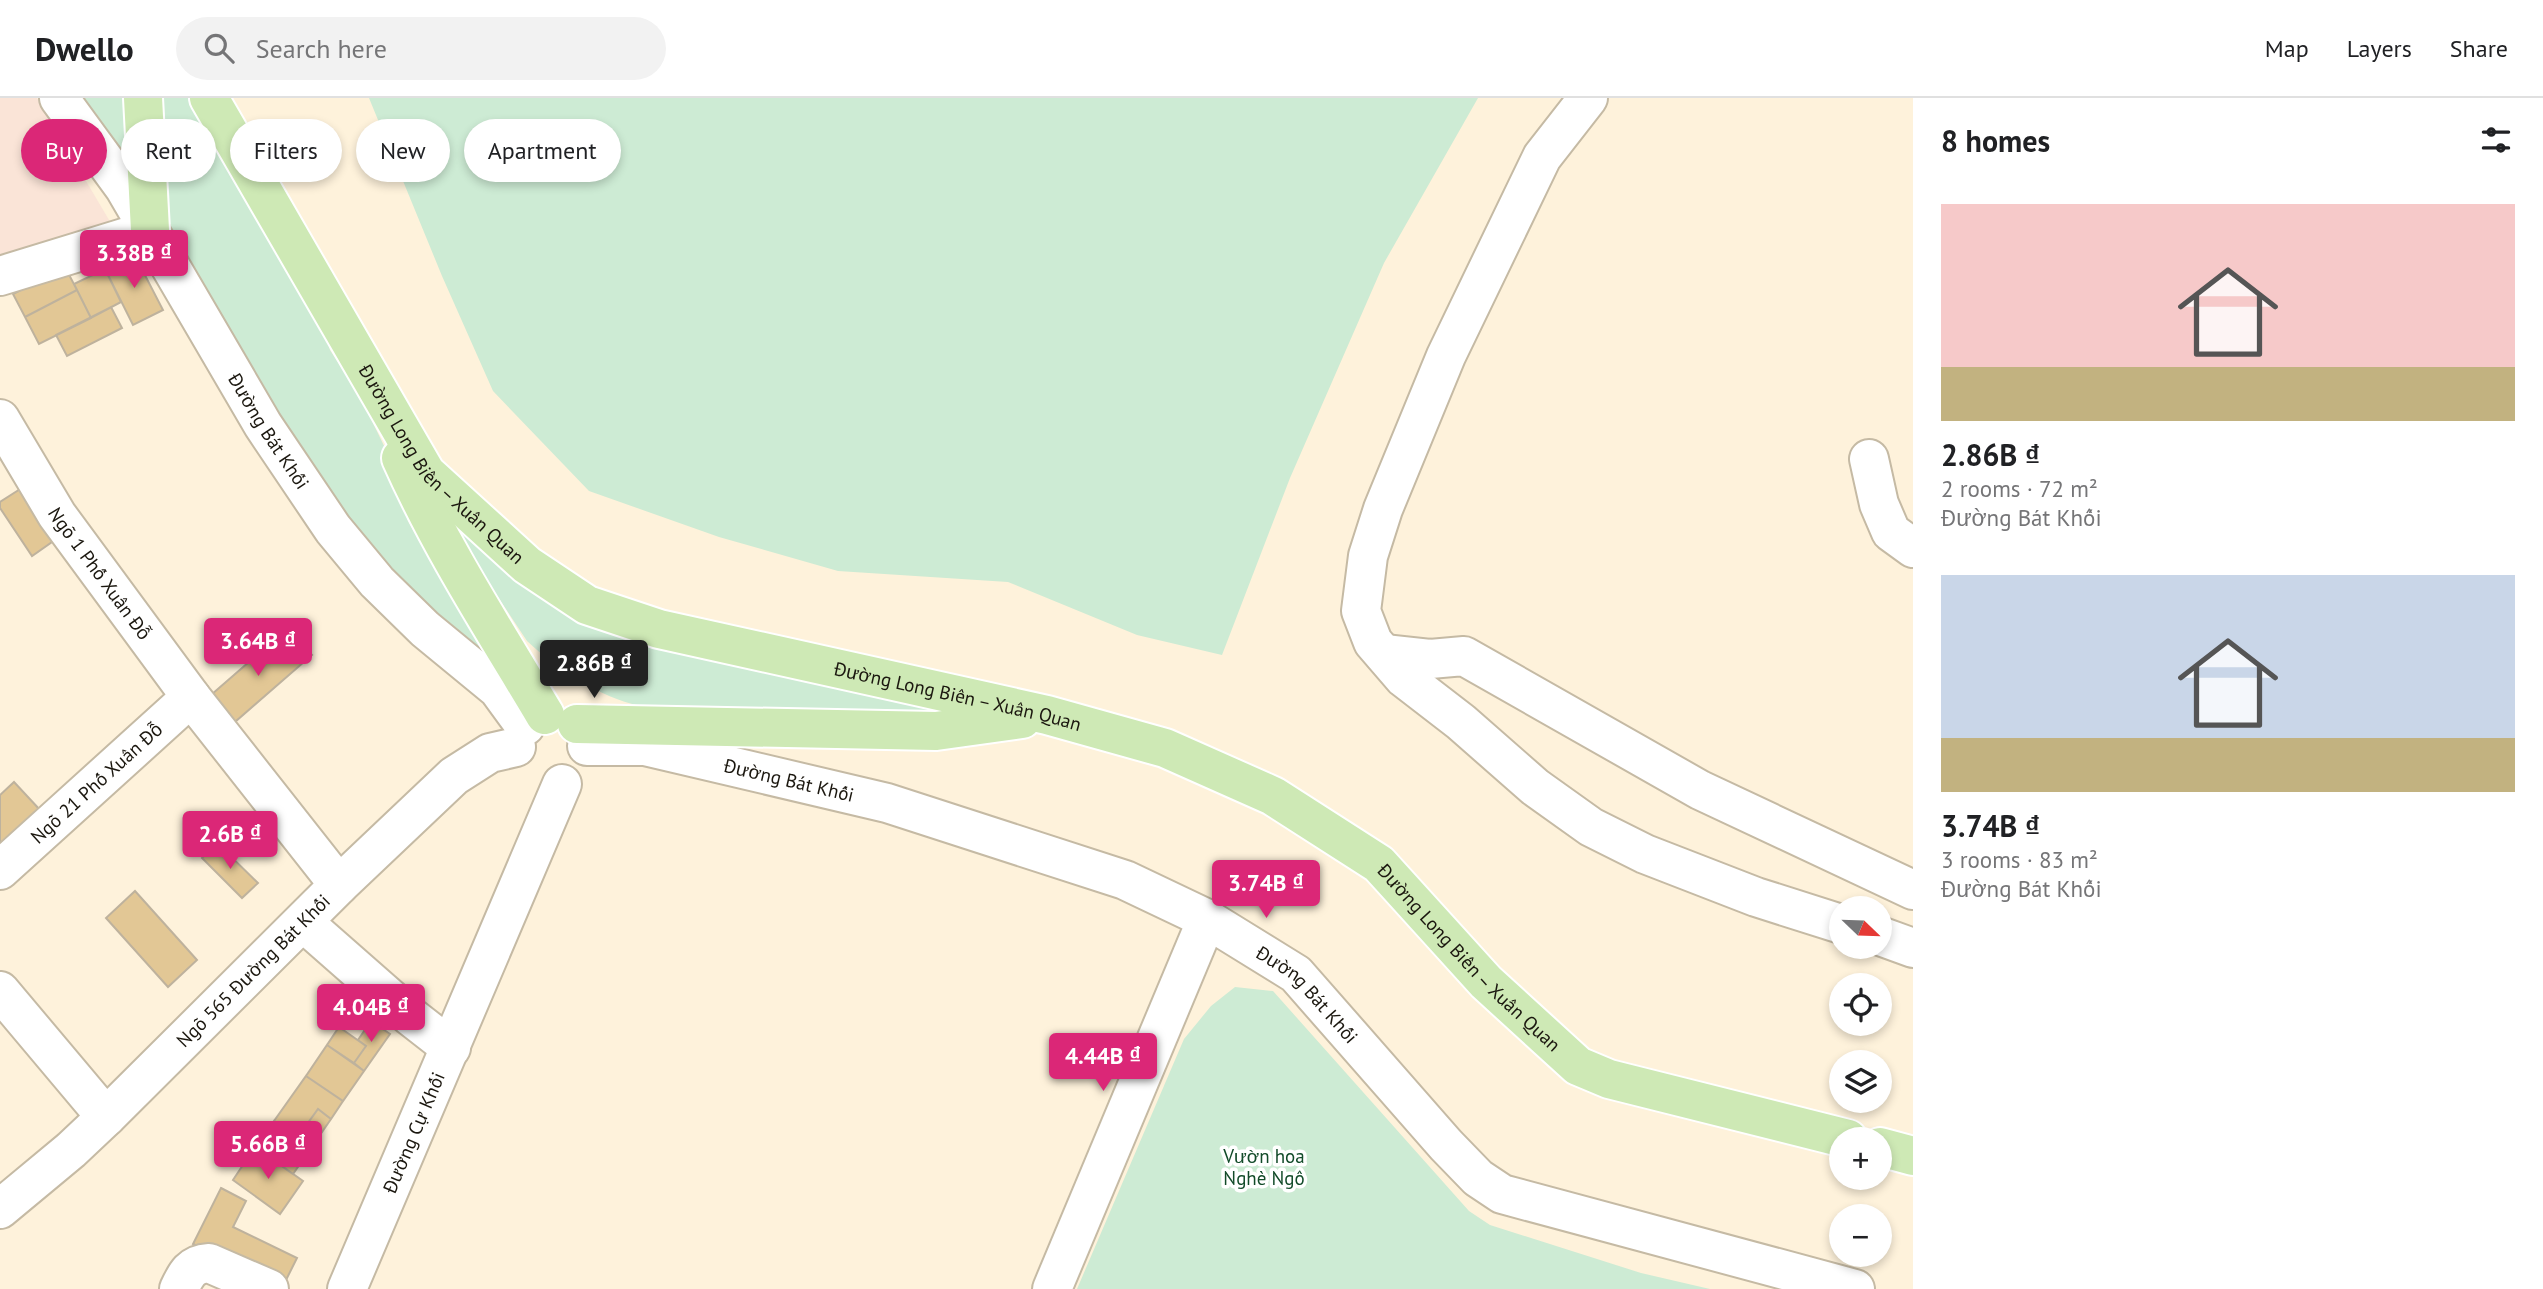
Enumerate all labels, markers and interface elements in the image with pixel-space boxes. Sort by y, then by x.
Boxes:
search box [176,17,666,80]
text: Dwello [35,27,134,70]
icon: search [200,29,238,67]
text: Search here [256,32,387,65]
text: Map [2265,33,2309,64]
text: Layers [2347,33,2412,64]
text: Share [2450,33,2508,64]
chip: Buy [21,119,107,182]
chip: Rent [121,119,216,182]
chip: Filters [230,119,342,182]
chip: New [356,119,450,182]
chip: Apartment [464,119,621,182]
text: 8 homes [1941,121,2050,160]
icon: filters [2477,121,2515,159]
pin: 3.38B ₫ [69,230,199,290]
text: 3.38B ₫ [96,238,172,267]
icon: home [2165,249,2291,375]
street label: Đường Long Biên – Xuân Quan [353,359,530,569]
street label: Đường Bát Khối [223,368,315,494]
text: 2.86B ₫ [1941,435,2040,474]
text: 2 rooms · 72 m² [1941,474,2098,503]
street label: Ngõ 1 Phố Xuân Đỗ [43,503,157,644]
text: Đường Bát Khối [1941,503,2102,532]
pin: 3.64B ₫ [193,618,323,678]
icon: home [2165,620,2291,746]
text: 3.64B ₫ [220,626,296,655]
pin: 2.86B ₫ [529,640,659,700]
text: 2.86B ₫ [556,648,632,677]
street label: Đường Long Biên – Xuân Quan [831,656,1084,736]
street label: Ngõ 21 Phố Xuân Đỗ [26,717,167,848]
street label: Đường Bát Khối [721,753,856,807]
text: 3.74B ₫ [1941,806,2040,845]
pin: 2.6B ₫ [173,812,287,871]
text: 2.6B ₫ [199,819,261,848]
text: 3 rooms · 83 m² [1941,845,2098,874]
street label: Đường Long Biên – Xuân Quan [1372,858,1566,1056]
pin: 3.74B ₫ [1201,860,1331,920]
text: 3.74B ₫ [1228,868,1304,897]
text: Đường Bát Khối [1941,874,2102,903]
street label: Ngõ 565 Đường Bát Khối [171,889,335,1052]
north arrow [1829,896,1892,959]
map controls [1829,896,1892,1267]
street label: Đường Bát Khối [1251,940,1363,1048]
button: locate [1829,973,1892,1036]
pin: 4.04B ₫ [306,984,436,1044]
text: 4.04B ₫ [333,992,409,1021]
pin: 4.44B ₫ [1038,1034,1168,1093]
text: 4.44B ₫ [1065,1041,1141,1070]
button: layers [1829,1050,1892,1113]
street label: Đường Cự Khối [377,1068,450,1198]
pin: 5.66B ₫ [203,1122,333,1181]
button: + [1829,1127,1892,1190]
text: 5.66B ₫ [230,1129,306,1158]
park label: Vườn hoa Nghè Ngô [1222,1144,1305,1190]
button: − [1829,1204,1892,1267]

